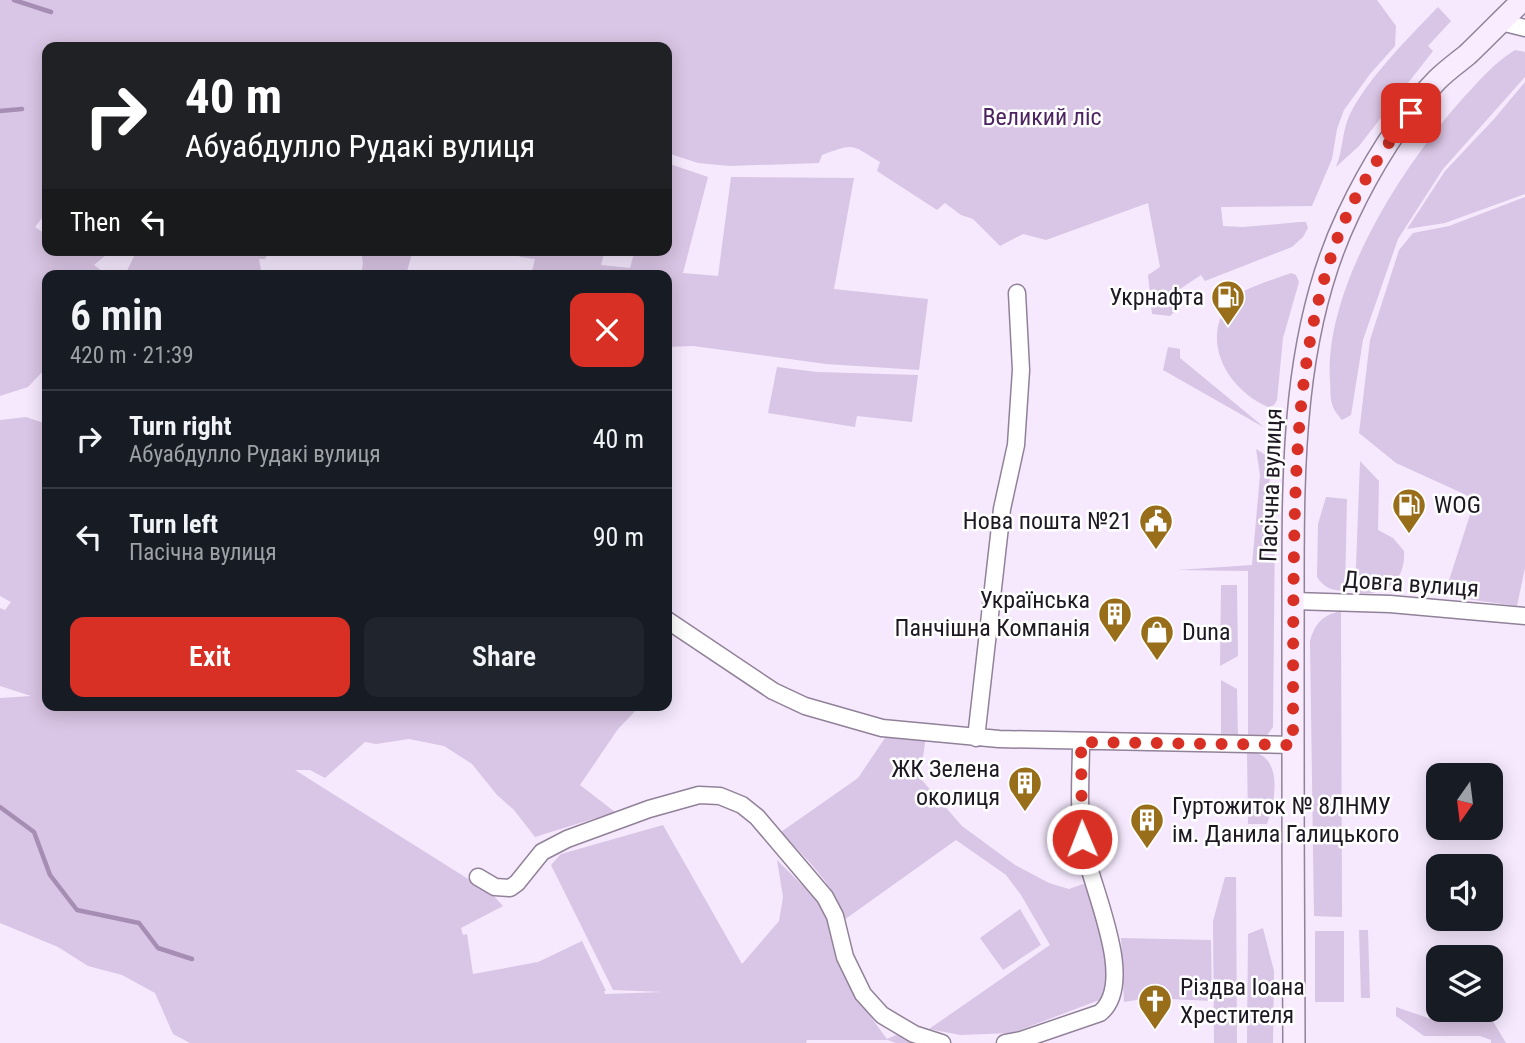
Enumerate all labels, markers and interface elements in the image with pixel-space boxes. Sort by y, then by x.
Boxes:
text: 40 m [185,68,282,125]
icon: right [70,70,161,161]
pin [1381,83,1441,143]
icon: arrive [1392,94,1430,132]
park label: Великий ліс [982,103,1102,131]
text: Абуабдулло Рудакі вулиця [185,127,535,165]
icon: left [135,203,173,241]
text: Then [70,207,121,237]
fuel station icon: Укрнафта [1209,278,1247,327]
place label: Укрнафта [1109,283,1204,311]
text: 6 min [70,291,163,340]
button: close [570,293,644,367]
text: 420 m · 21:39 [70,342,194,369]
street label: Пасічна вулиця [1254,408,1288,562]
text: Turn right [129,411,231,441]
icon: right [70,420,108,458]
text: 40 m [593,424,644,454]
text: Абуабдулло Рудакі вулиця [129,441,381,468]
fuel station icon: WOG [1390,486,1428,535]
place label: WOG [1434,491,1481,519]
public building icon: Нова пошта №21 [1137,502,1175,551]
place label: Нова пошта №21 [963,507,1132,535]
text: Turn left [129,509,218,539]
icon: left [70,518,108,556]
text: 90 m [593,522,644,552]
text: Пасічна вулиця [129,539,277,566]
street label: Довга вулиця [1342,565,1480,603]
place label: Українська Панчішна Компанія [895,586,1090,642]
building icon: Українська Панчішна Компанія [1096,595,1134,644]
shop icon: Duna [1138,613,1176,662]
button: Exit [70,617,350,697]
button: Share [364,617,644,697]
place label: Duna [1182,618,1230,646]
place label: ЖК Зелена околиця [891,755,1000,811]
north arrow [1426,763,1503,840]
map controls [1426,763,1503,1022]
building icon: ЖК Зелена околиця [1006,764,1044,813]
place label: Гуртожиток № 8ЛНМУ ім. Данила Галицького [1172,792,1399,848]
building icon: Гуртожиток № 8ЛНМУ ім. Данила Галицького [1128,801,1166,850]
position arrow [1045,802,1119,876]
button: sound [1426,854,1503,931]
button: layers [1426,945,1503,1022]
place label: Різдва Іоана Хрестителя [1180,973,1305,1029]
church icon: Різдва Іоана Хрестителя [1136,982,1174,1031]

